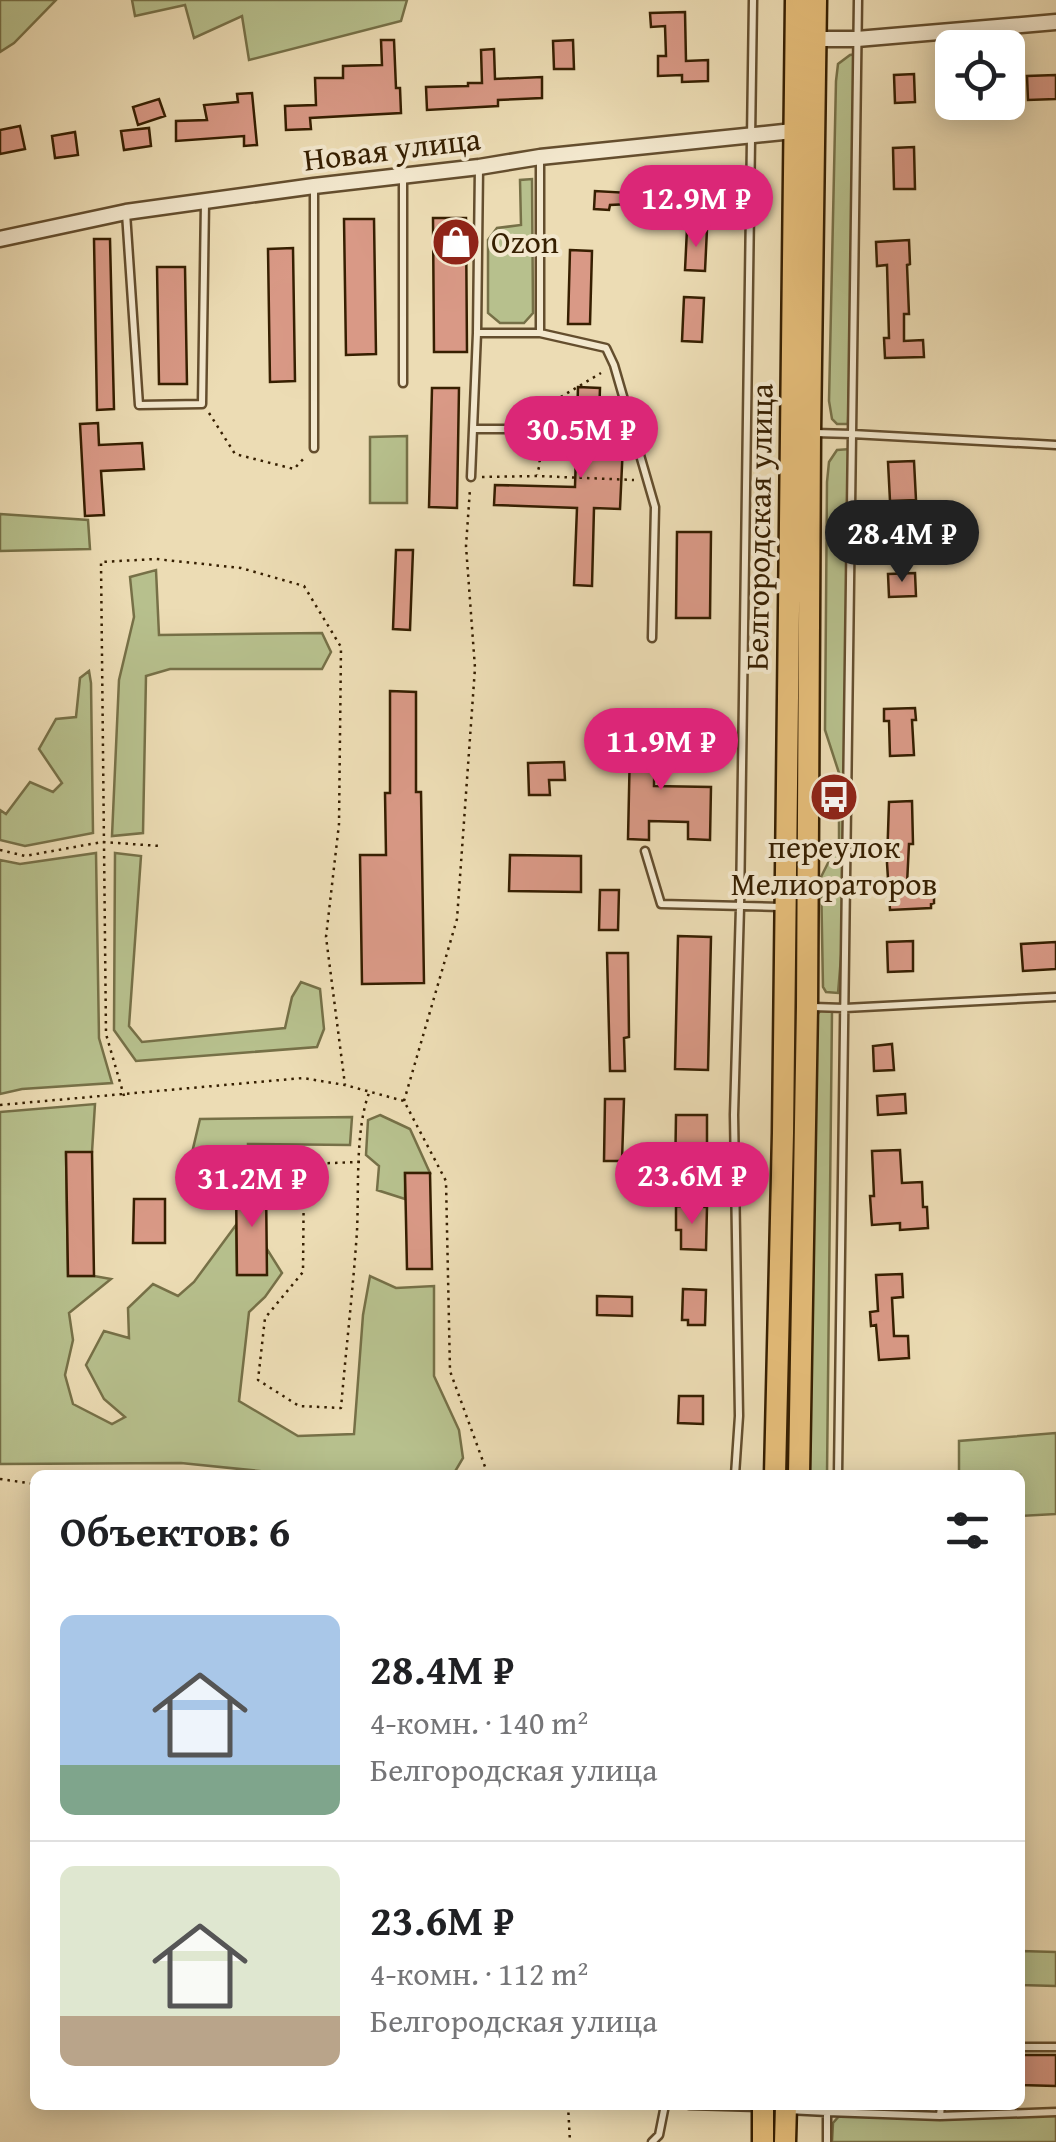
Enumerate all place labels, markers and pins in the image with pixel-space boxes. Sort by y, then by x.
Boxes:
pin: 12.9M ₽ [604,165,788,250]
shop icon: Ozon [430,216,482,268]
place label: Ozon [491,218,559,265]
pin: 30.5M ₽ [489,396,673,481]
pin: 28.4M ₽ [810,500,994,585]
pin: 11.9M ₽ [569,708,753,793]
bus stop icon: переулок Мелиораторов [808,771,860,823]
place label: переулок Мелиораторов [731,823,937,907]
pin: 23.6M ₽ [600,1142,784,1227]
pin: 31.2M ₽ [160,1145,344,1230]

